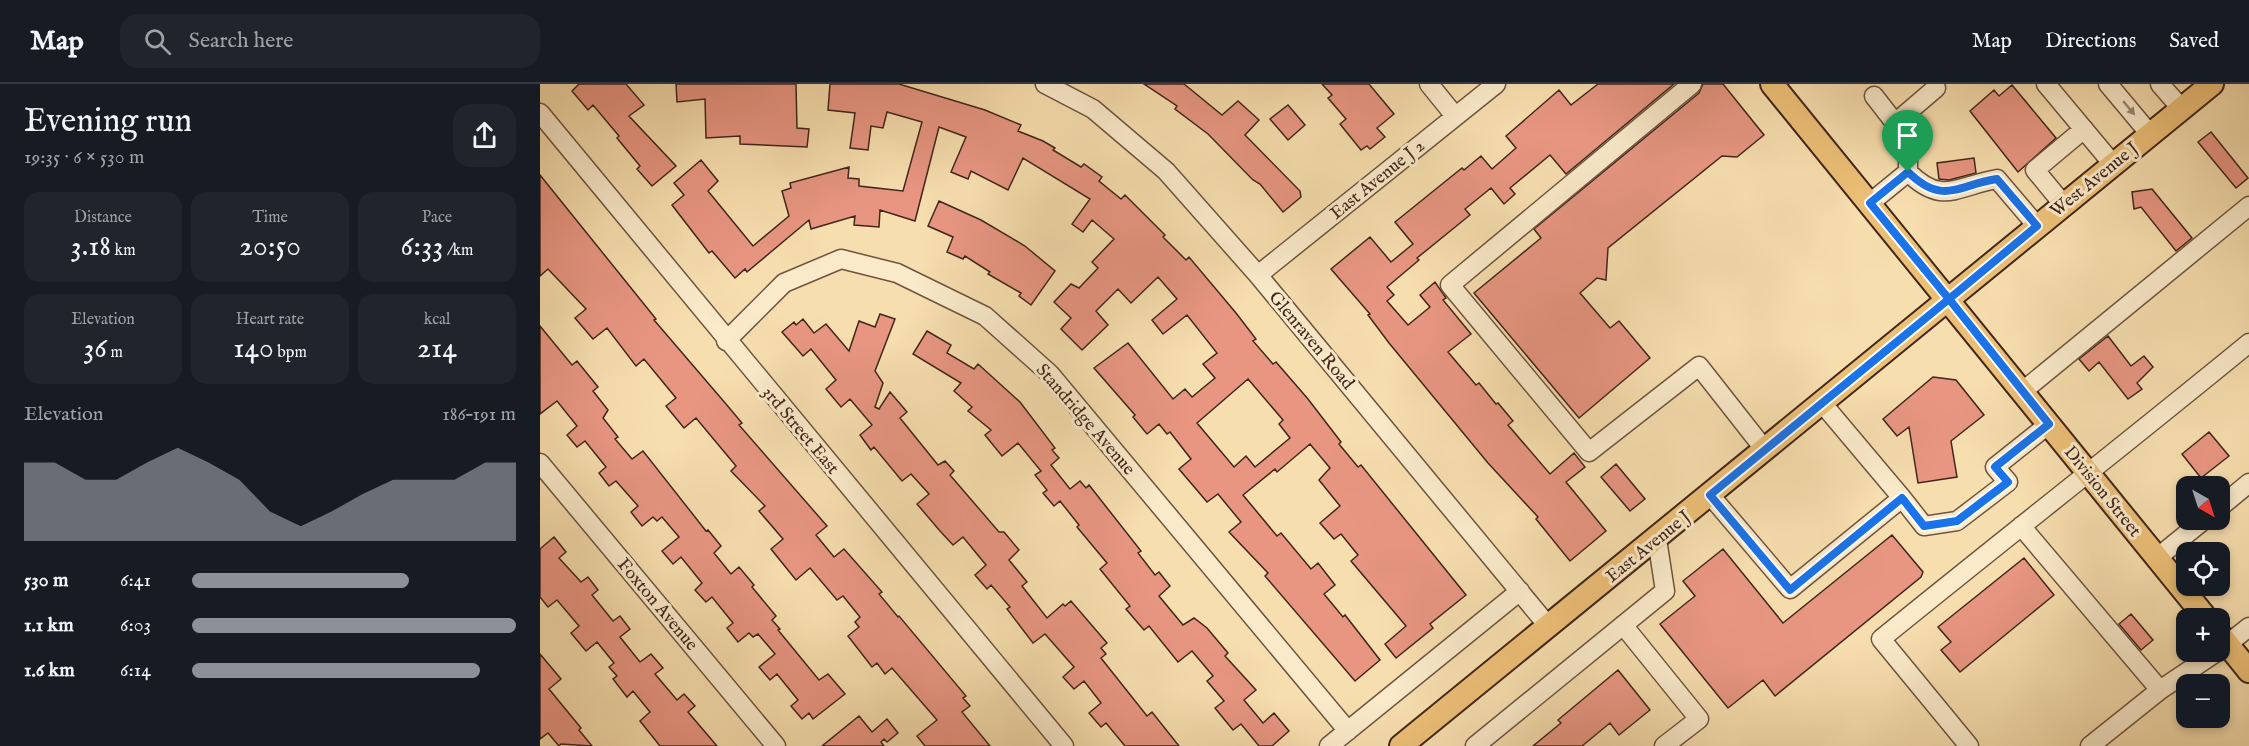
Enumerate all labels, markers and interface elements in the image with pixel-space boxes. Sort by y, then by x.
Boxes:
search box [120,14,540,68]
text: Map [30,24,84,59]
icon: search [141,25,174,58]
text: Search here [189,27,293,55]
text: Map [1972,28,2012,55]
text: Directions [2045,28,2136,55]
text: Saved [2169,28,2219,55]
one-way arrow [2122,100,2135,115]
text: Evening run [24,101,192,143]
button: share [453,104,516,167]
pin [1882,110,1933,172]
icon: arrive [1891,119,1924,152]
street label: East Avenue J 2 [1326,135,1430,225]
street label: West Avenue J [2046,137,2144,223]
text: 19:35 · 6 × 530 m [24,145,144,170]
text: Distance [74,208,132,228]
text: Time [252,208,288,228]
text: Pace [422,208,452,228]
text: 3.18 [71,228,111,266]
text: 20:50 [239,228,301,266]
text: 6:33 [401,228,444,266]
text: km [111,241,136,261]
text: /km [444,241,473,261]
street label: Glenraven Road [1263,287,1359,395]
text: Elevation [71,310,135,330]
text: Heart rate [236,310,304,330]
text: kcal [424,310,450,330]
text: 36 [83,330,107,368]
text: 140 [233,330,274,368]
text: 214 [417,330,457,368]
text: m [107,343,123,363]
text: bpm [274,343,307,363]
street label: Standridge Avenue [1030,360,1140,480]
street label: 3rd Street East [756,382,843,480]
text: Elevation [24,402,103,427]
text: 186–191 m [442,402,516,427]
street label: Division Street [2058,442,2146,542]
north arrow [2176,476,2230,530]
map controls [2176,476,2230,728]
street label: East Avenue J [1602,505,1697,589]
button: locate [2176,542,2230,596]
street label: Foxton Avenue [611,554,702,656]
text: 530 m [24,568,68,593]
text: 6:41 [120,568,151,593]
button: + [2176,608,2230,662]
text: 1.1 km [24,613,74,638]
text: 6:03 [120,613,151,638]
text: 1.6 km [24,658,75,683]
text: 6:14 [120,658,151,683]
button: − [2176,674,2230,728]

